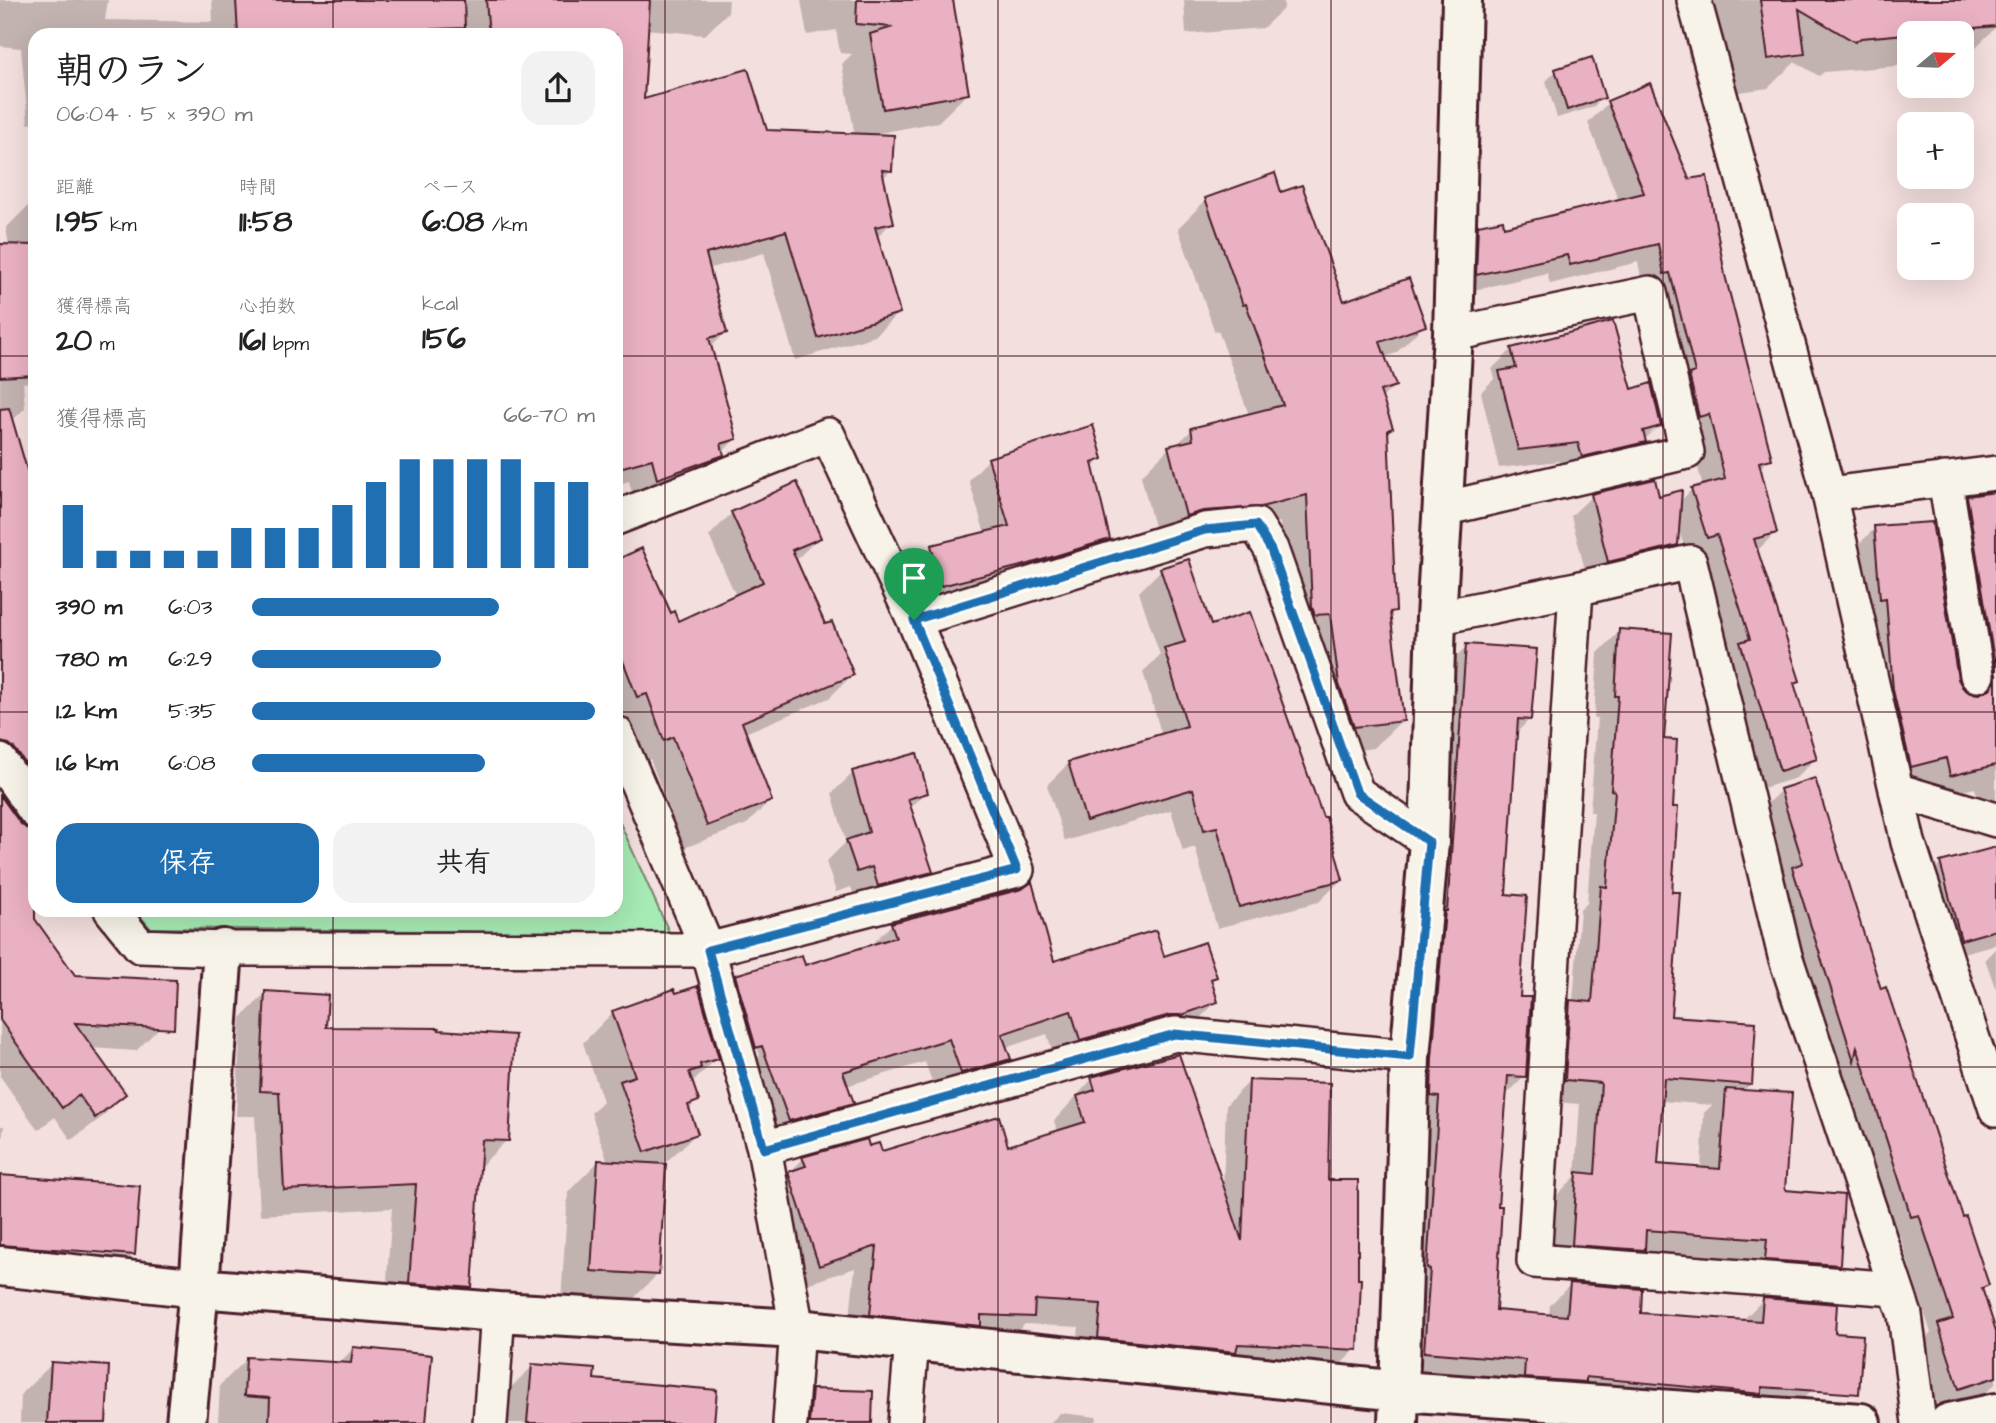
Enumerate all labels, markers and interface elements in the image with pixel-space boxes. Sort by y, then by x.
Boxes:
north arrow [1897,21,1974,98]
map controls [1897,21,1974,280]
text: 朝のラン [56,46,208,98]
button: share [521,51,595,125]
text: 06:04 · 5 × 390 m [56,98,253,130]
button: + [1897,112,1974,189]
text: 距離 [56,174,94,201]
text: 時間 [239,174,277,201]
text: ペース [422,174,478,201]
text: 1.95 [56,201,102,243]
text: 11:58 [239,201,292,243]
text: 6:08 [422,201,484,243]
button: − [1897,203,1974,280]
text: km [102,212,136,239]
text: /km [484,212,527,239]
text: kcal [422,291,458,318]
text: 獲得標高 [56,293,132,320]
text: 心拍数 [239,293,296,320]
text: 156 [422,318,466,360]
text: 20 [56,320,92,362]
text: 161 [239,320,265,362]
text: m [92,331,115,358]
text: bpm [265,331,309,358]
text: 66–70 m [503,399,595,431]
text: 獲得標高 [56,403,148,435]
pin [884,548,944,620]
icon: arrive [895,559,933,597]
text: 390 m [56,591,122,623]
text: 6:03 [168,591,212,623]
text: 780 m [56,643,127,675]
text: 6:29 [168,643,213,675]
text: 1.2 km [56,695,117,727]
text: 5:35 [168,695,216,727]
text: 1.6 km [56,747,118,779]
text: 6:08 [168,747,216,779]
button: 保存 [56,823,319,903]
button: 共有 [333,823,595,903]

